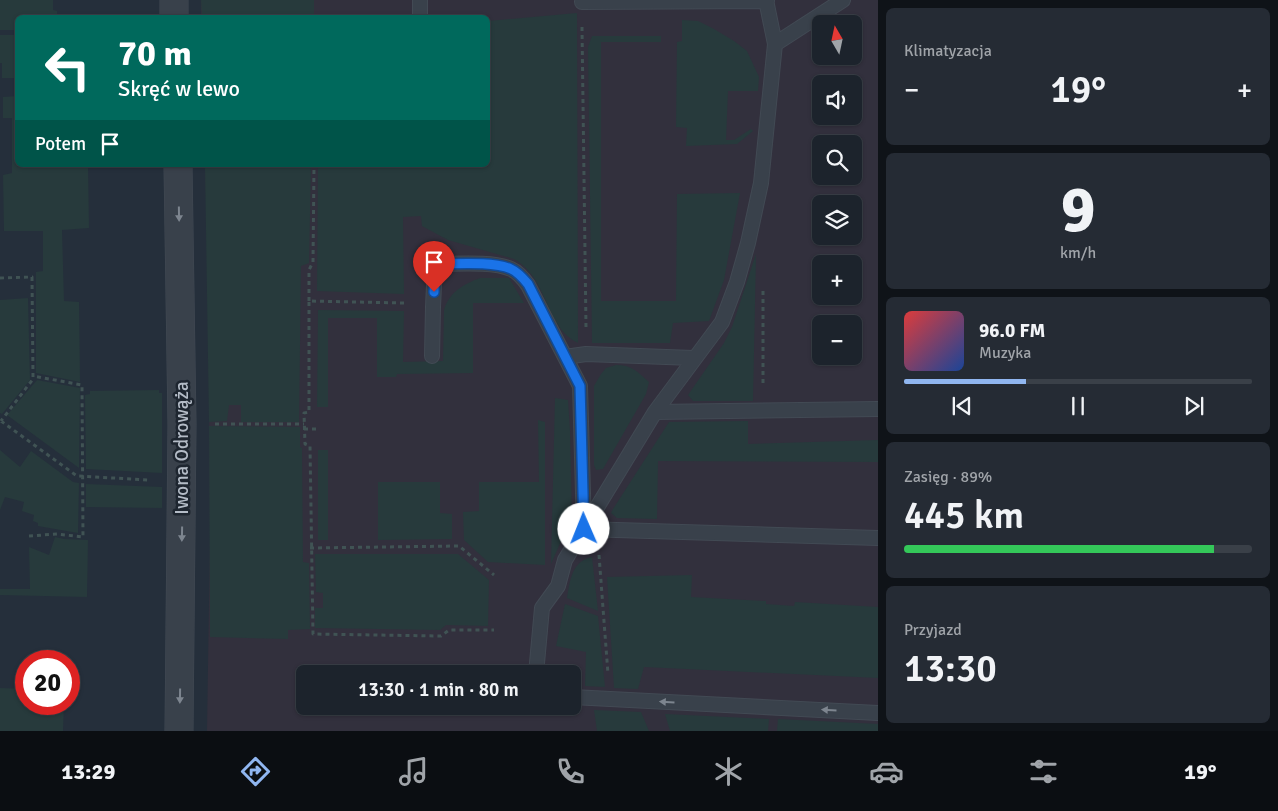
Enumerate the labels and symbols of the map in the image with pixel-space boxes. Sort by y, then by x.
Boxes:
north arrow [812,15,862,65]
one-way arrow [175,206,183,222]
pin [413,241,455,292]
street label: Iwona Odrowąża [170,381,194,515]
position arrow [557,502,609,554]
one-way arrow [178,526,186,542]
speed limit sign: 20 [15,650,80,715]
one-way arrow [176,688,184,704]
one-way arrow [659,698,675,706]
one-way arrow [821,706,837,714]

